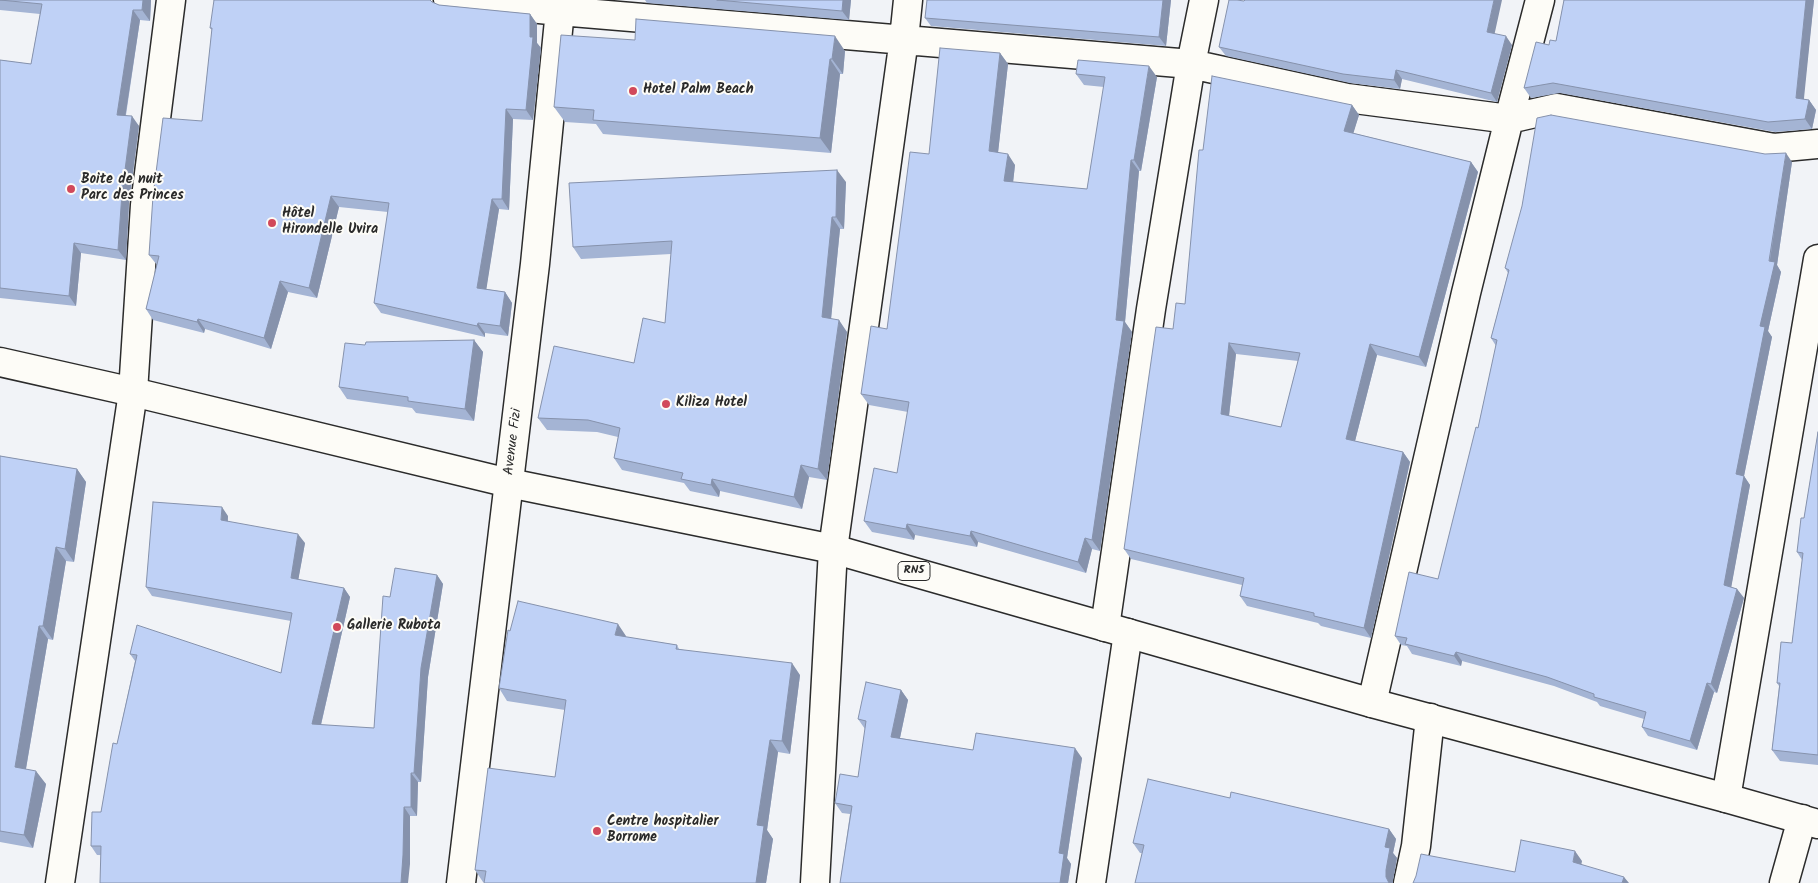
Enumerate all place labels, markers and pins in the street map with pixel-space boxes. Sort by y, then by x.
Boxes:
place label: Hotel Palm Beach [643,83,754,99]
marker: Hotel Palm Beach [627,85,639,97]
place label: Boite de nuit Parc des Princes [81,173,184,206]
marker: Boite de nuit Parc des Princes [65,183,77,195]
place label: Hôtel Hirondelle Uvira [282,207,378,240]
marker: Hôtel Hirondelle Uvira [266,217,278,229]
place label: Kiliza Hotel [676,396,747,412]
marker: Kiliza Hotel [660,398,672,410]
place label: Gallerie Rubota [347,619,441,635]
marker: Gallerie Rubota [331,621,343,633]
place label: Centre hospitalier Borrome [607,815,719,848]
marker: Centre hospitalier Borrome [591,825,603,837]

